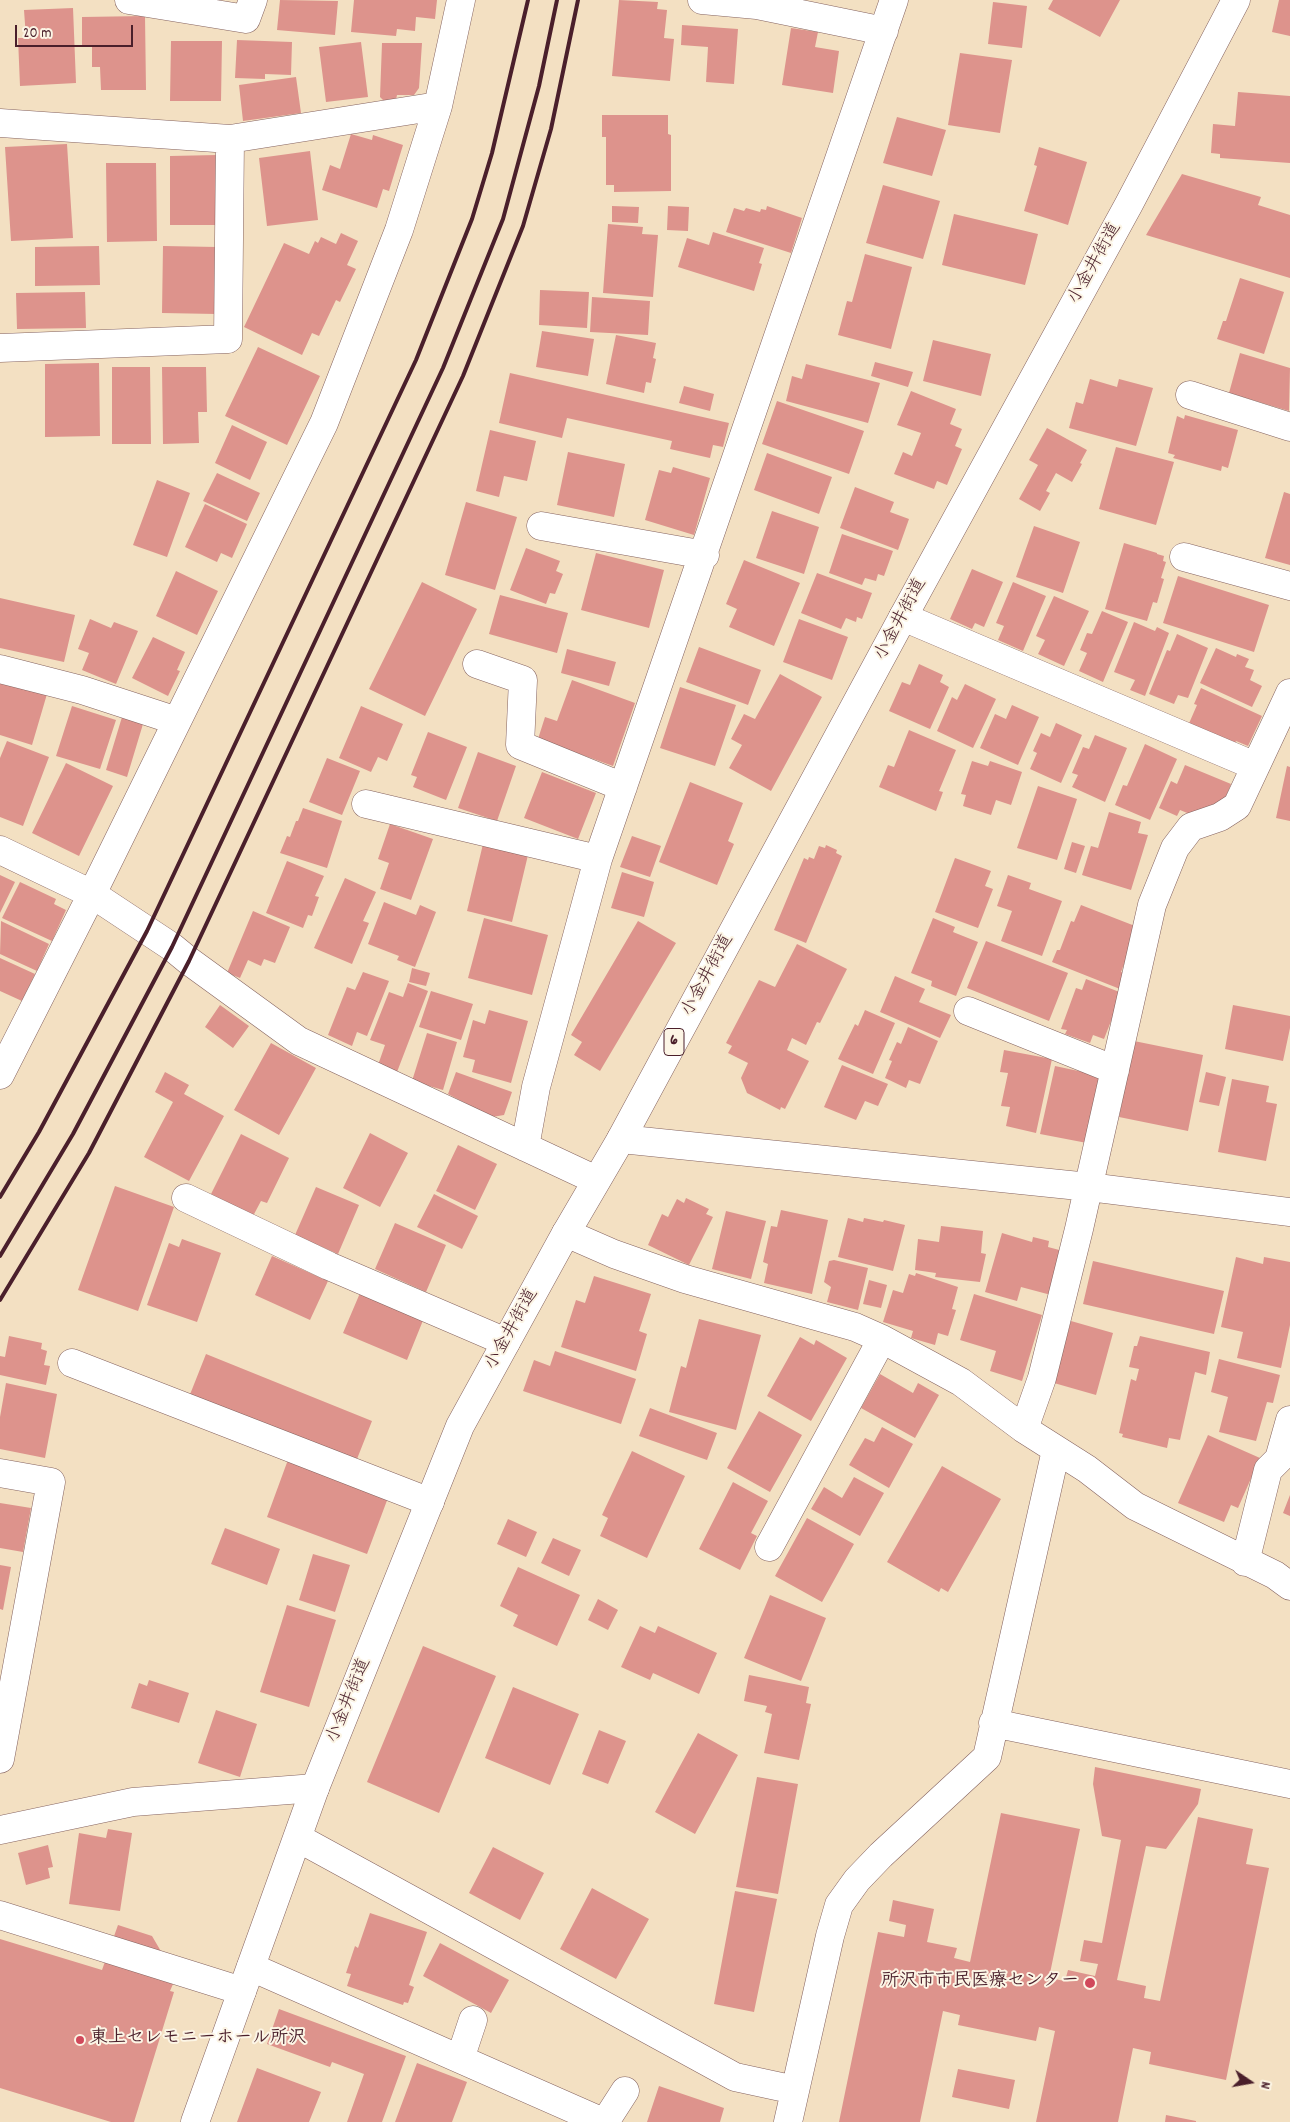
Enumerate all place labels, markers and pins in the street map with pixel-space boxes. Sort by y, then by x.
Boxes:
place label: 所沢市市民医療センター [881,1972,1079,1994]
marker: 所沢市市民医療センター [1083,1976,1097,1990]
place label: 東上セレモニーホール所沢 [90,2029,306,2051]
marker: 東上セレモニーホール所沢 [74,2034,86,2046]

